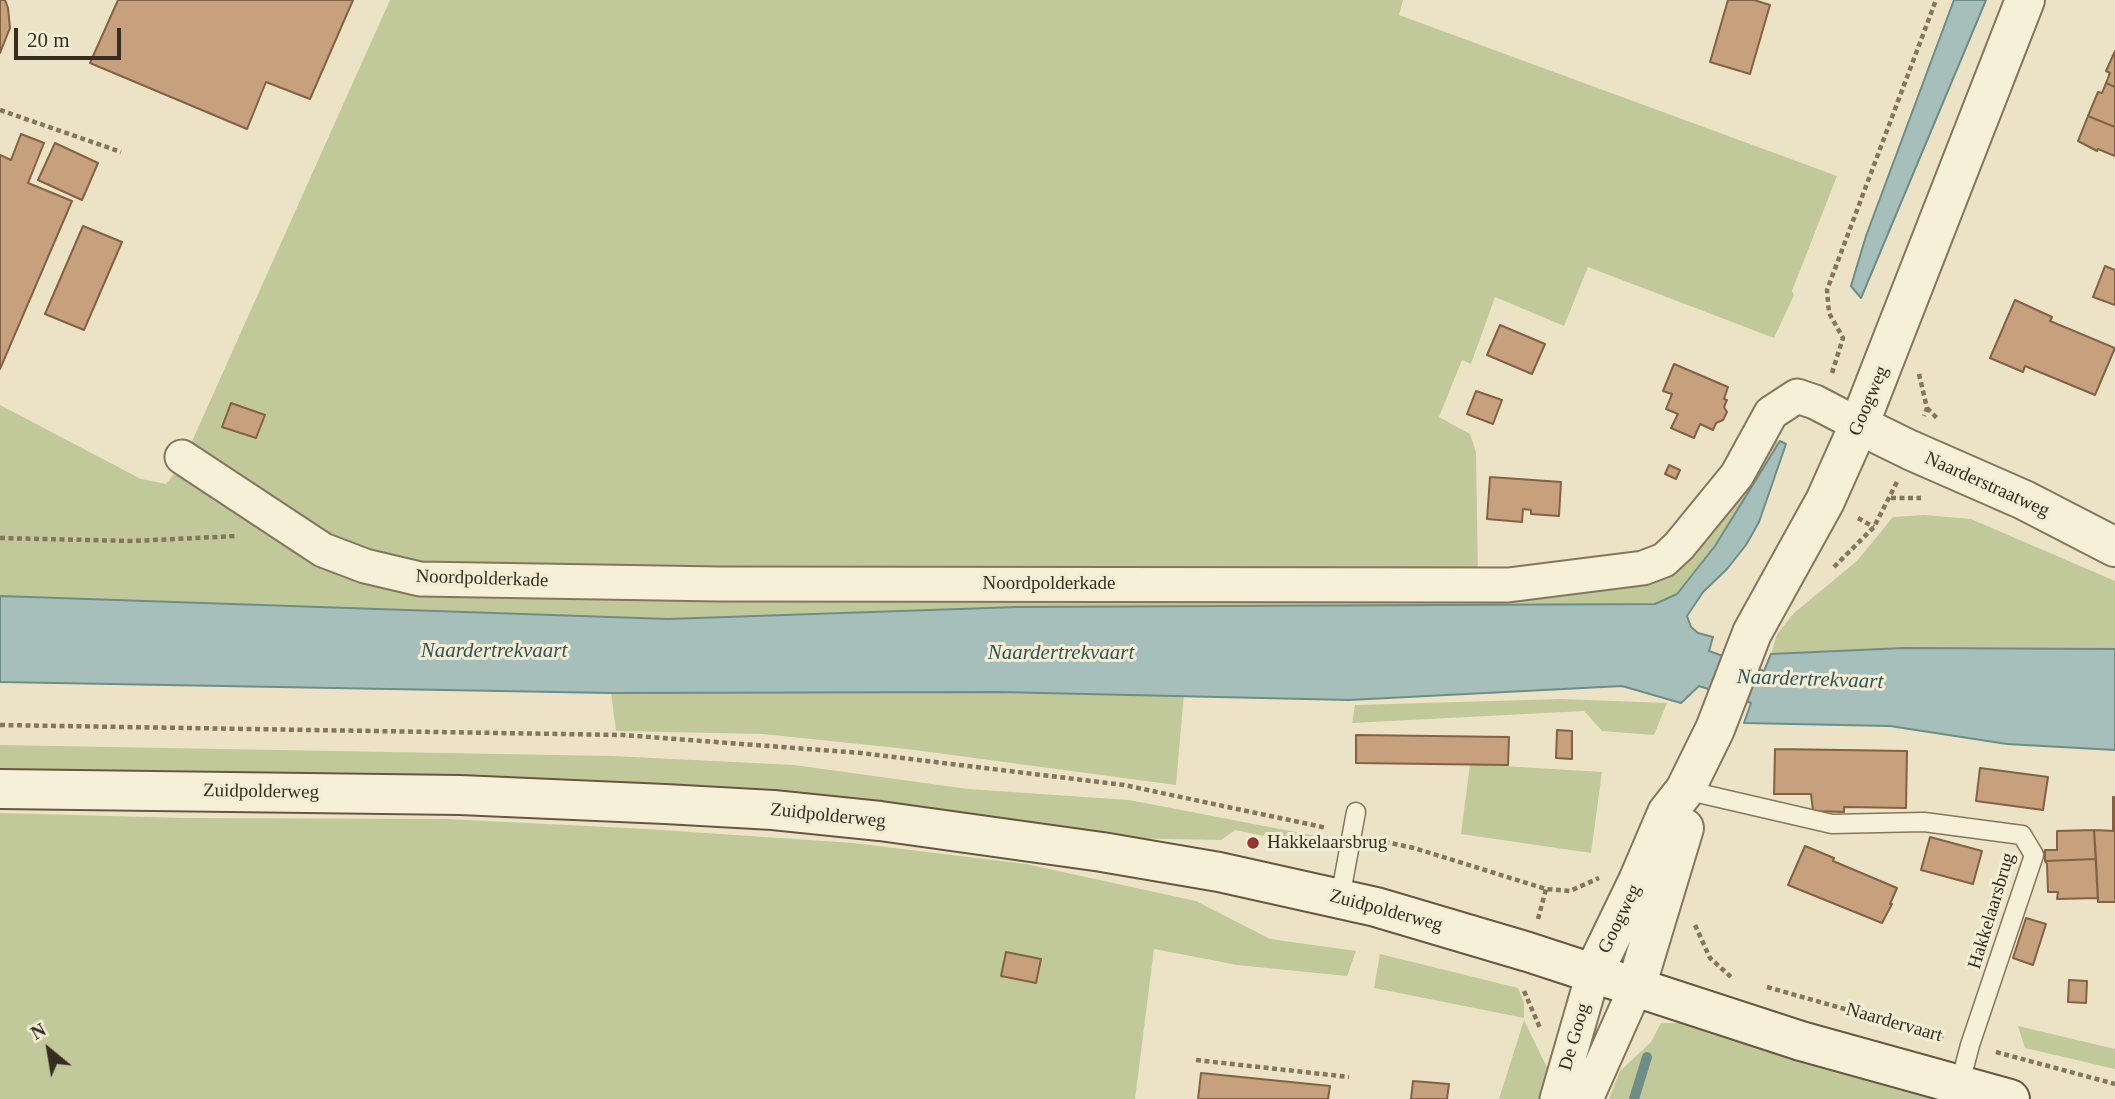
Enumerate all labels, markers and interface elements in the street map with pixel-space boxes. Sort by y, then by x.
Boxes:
scale bar [18,14,124,58]
text: 20 m [27,28,70,52]
street label: Googweg [1844,363,1894,439]
street label: Naarderstraatweg [1921,447,2053,523]
street label: Noordpolderkade [415,565,549,593]
street label: Noordpolderkade [983,573,1115,595]
water label: Naardertrekvaart [421,638,567,664]
water label: Naardertrekvaart [988,640,1134,666]
water label: Naardertrekvaart [1736,665,1884,695]
street label: Zuidpolderweg [203,780,319,804]
street label: Zuidpolderweg [769,799,887,833]
place label: Hakkelaarsbrug [1267,832,1387,854]
marker: Hakkelaarsbrug [1245,835,1261,851]
street label: Hakkelaarsbrug [1964,850,2020,972]
street label: Googweg [1594,881,1646,957]
street label: Zuidpolderweg [1327,885,1445,937]
street label: Naardervaart [1843,998,1945,1048]
street label: De Goog [1555,1001,1595,1073]
north arrow [14,1015,84,1085]
text: N [27,1019,49,1044]

